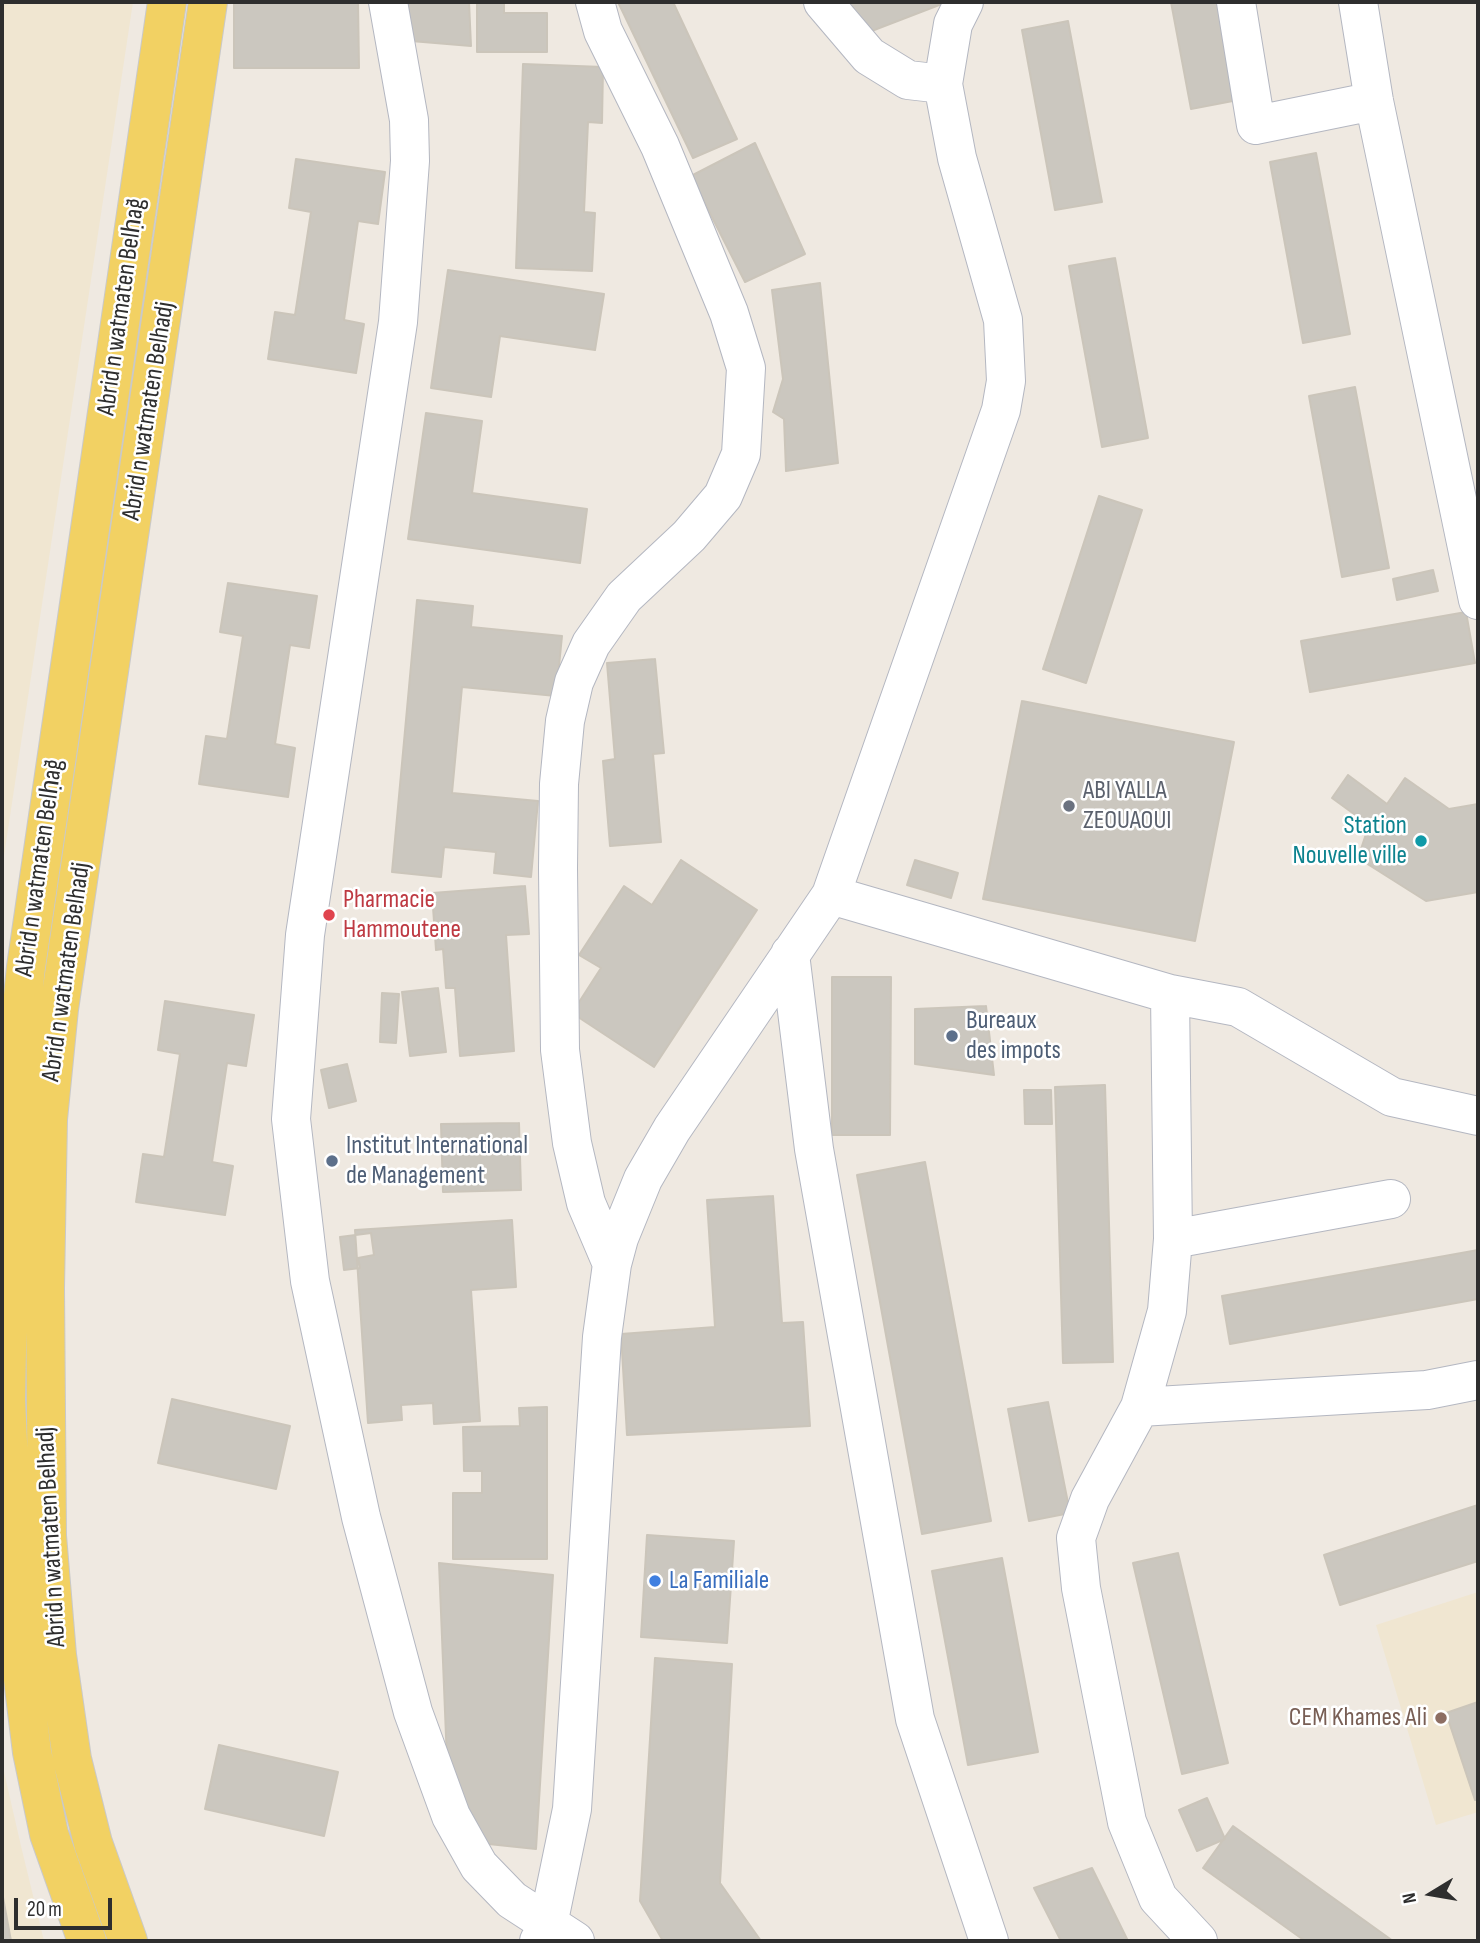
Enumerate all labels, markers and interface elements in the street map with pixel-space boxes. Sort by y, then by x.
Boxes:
street label: Abrid n watmaten Belḥaǧ [91,197,153,417]
street label: Abrid n watmaten Belhadj [116,300,182,522]
street label: Abrid n watmaten Belḥaǧ [9,758,71,978]
place label: ABI YALLA ZEOUAOUI [1083,775,1172,836]
marker: ABI YALLA ZEOUAOUI [1061,798,1077,814]
place label: Station Nouvelle ville [1292,810,1407,872]
marker: Station Nouvelle ville [1413,833,1429,849]
street label: Abrid n watmaten Belhadj [36,861,98,1083]
place label: Pharmacie Hammoutene [343,884,461,946]
marker: Pharmacie Hammoutene [321,907,337,923]
place label: Bureaux des impots [966,1005,1061,1066]
marker: Bureaux des impots [944,1028,960,1044]
place label: Institut International de Management [346,1130,528,1192]
marker: Institut International de Management [324,1153,340,1169]
street label: Abrid n watmaten Belhadj [31,1426,73,1648]
place label: La Familiale [669,1565,769,1597]
marker: La Familiale [647,1573,663,1589]
place label: CEM Khames Ali [1289,1702,1427,1734]
marker: CEM Khames Ali [1433,1710,1449,1726]
north arrow [1396,1859,1466,1929]
scale bar [18,1884,116,1928]
text: N [1398,1891,1422,1905]
text: 20 m [27,1897,62,1922]

